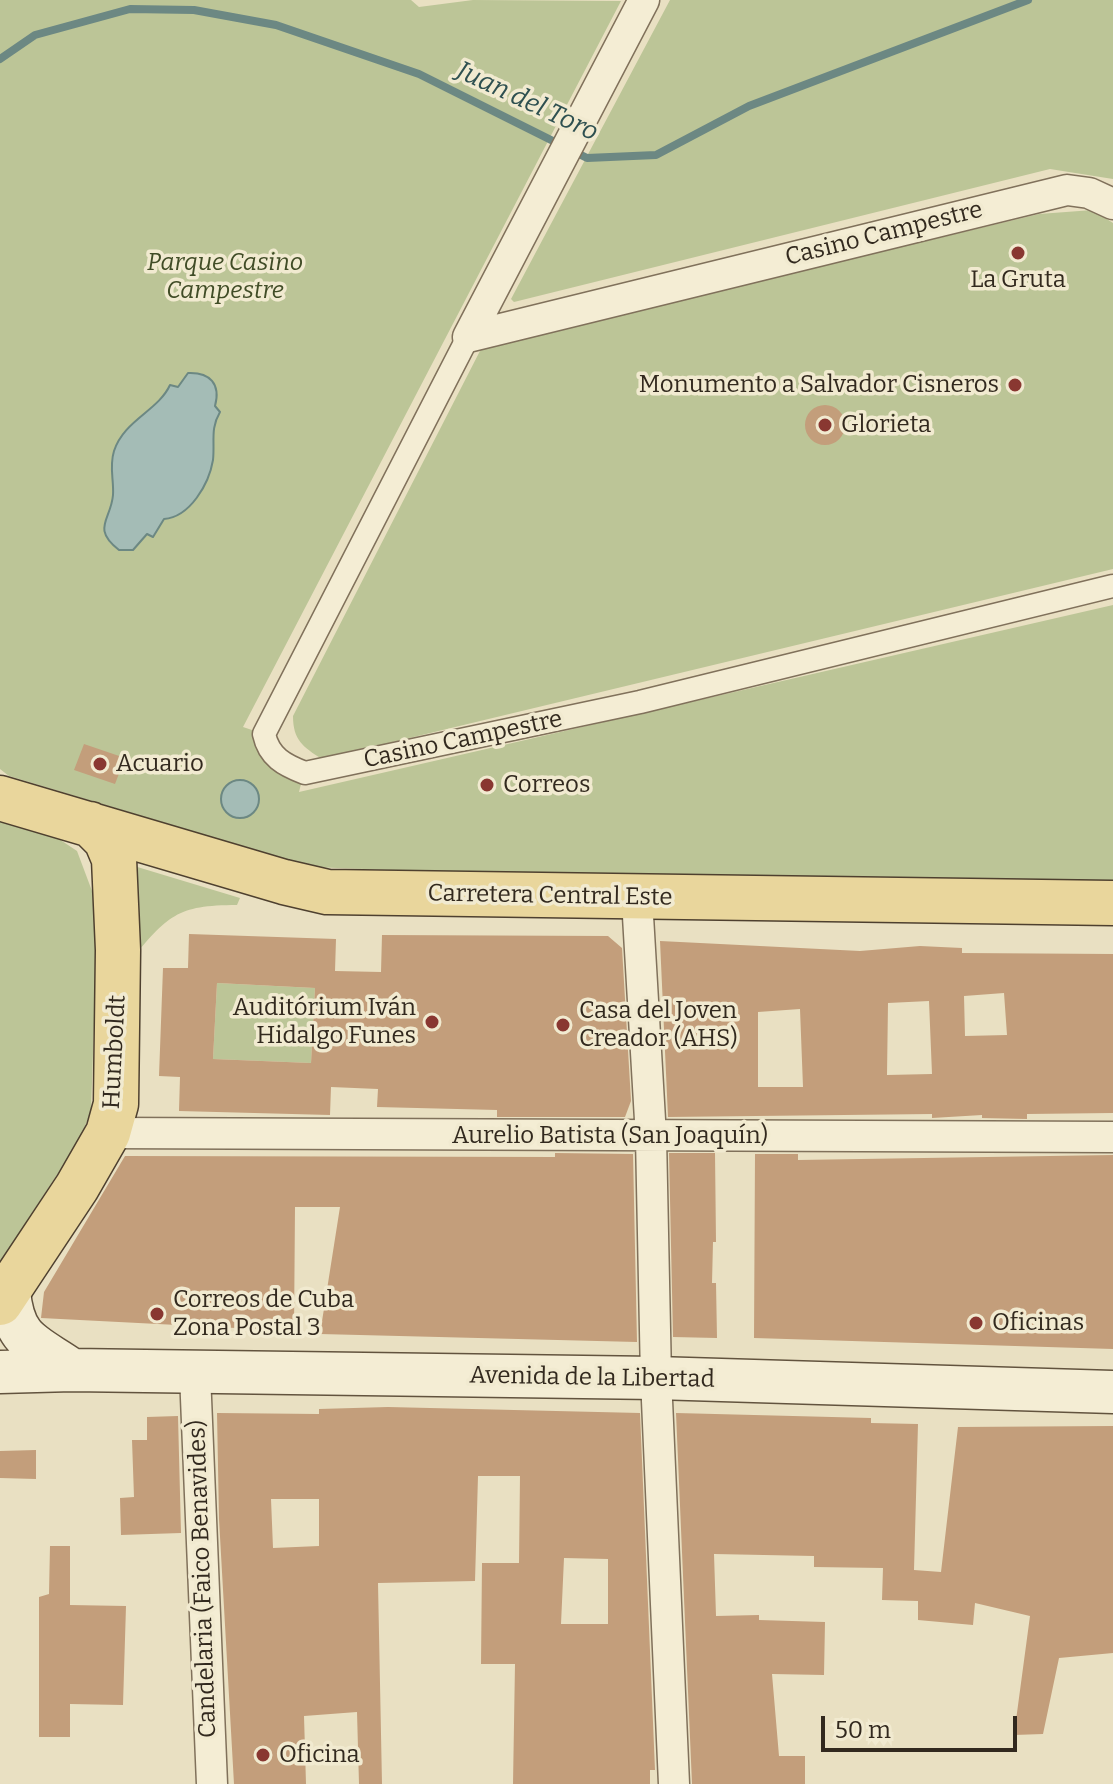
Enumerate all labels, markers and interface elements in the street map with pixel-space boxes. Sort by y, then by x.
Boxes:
water label: Juan del Toro [451,56,603,148]
street label: Casino Campestre [782,196,986,272]
marker: La Gruta [1009,244,1027,262]
park label: Parque Casino Campestre [147,249,303,305]
place label: La Gruta [970,266,1066,294]
place label: Monumento a Salvador Cisneros [639,371,999,399]
marker: Monumento a Salvador Cisneros [1006,376,1024,394]
place label: Glorieta [841,411,931,439]
marker: Glorieta [816,416,834,434]
street label: Casino Campestre [361,705,565,775]
place label: Acuario [116,750,204,778]
marker: Acuario [91,755,109,773]
place label: Correos [503,771,590,799]
marker: Correos [478,776,496,794]
street label: Carretera Central Este [427,879,673,913]
street label: Humboldt [98,994,132,1110]
place label: Auditórium Iván Hidalgo Funes [233,994,416,1050]
place label: Casa del Joven Creador (AHS) [579,997,738,1053]
marker: Auditórium Iván Hidalgo Funes [423,1013,441,1031]
marker: Casa del Joven Creador (AHS) [554,1016,572,1034]
street label: Aurelio Batista (San Joaquín) [452,1122,768,1150]
place label: Correos de Cuba Zona Postal 3 [173,1286,354,1342]
marker: Correos de Cuba Zona Postal 3 [148,1305,166,1323]
place label: Oficinas [992,1309,1084,1337]
marker: Oficinas [967,1314,985,1332]
street label: Avenida de la Libertad [469,1361,715,1395]
street label: Candelaria (Faico Benavides) [183,1419,223,1739]
scale bar [825,1700,1021,1750]
text: 50 m [835,1716,891,1744]
place label: Oficina [279,1741,360,1769]
marker: Oficina [254,1746,272,1764]

